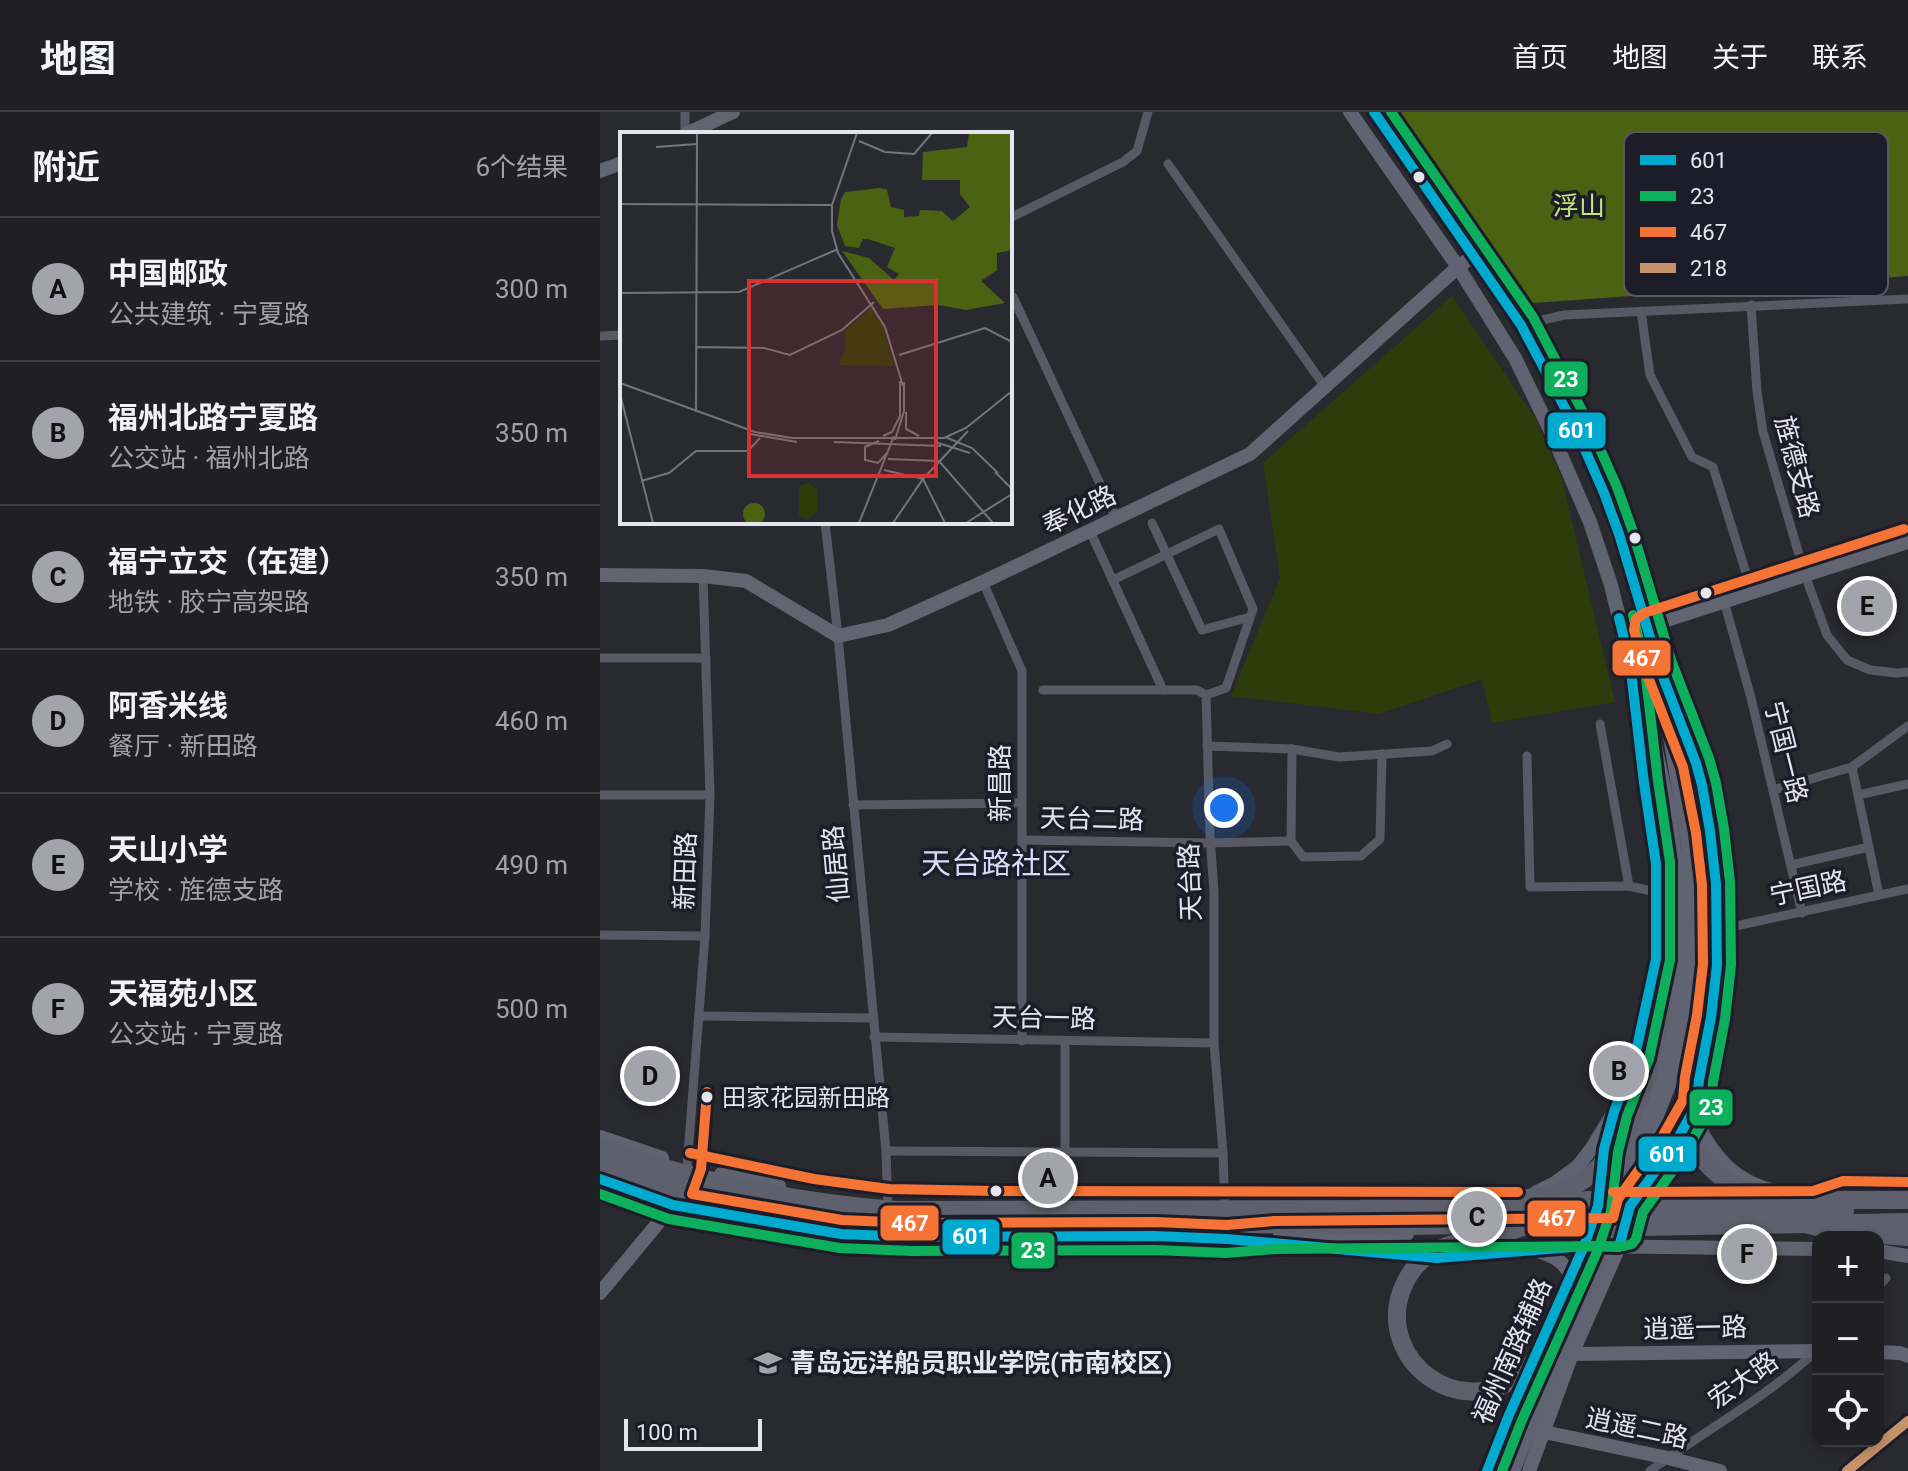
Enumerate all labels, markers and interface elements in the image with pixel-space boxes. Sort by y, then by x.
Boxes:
text: 地图 [40,37,116,81]
text: 首页 [1512,41,1568,74]
text: 地图 [1612,41,1668,74]
text: 关于 [1712,41,1768,74]
text: 联系 [1812,41,1868,74]
inset map [620,132,1012,524]
legend [1624,132,1888,296]
text: 附近 [32,147,100,187]
text: 601 [1690,148,1727,173]
text: 6个结果 [475,152,568,182]
unlabelled marker [1411,169,1427,185]
text: 23 [1690,184,1715,209]
park label: 浮山 [1553,191,1605,221]
text: 467 [1690,220,1727,245]
text: 中国邮政 [108,256,228,291]
text: 218 [1690,256,1727,281]
text: A [49,274,67,304]
text: 300 m [495,274,568,304]
text: 公共建筑 · 宁夏路 [108,299,310,329]
line badge: 23 [1543,360,1589,398]
text: 23 [1553,367,1579,392]
text: 福州北路宁夏路 [108,400,318,435]
line badge: 601 [1546,411,1607,450]
street label: 旌德支路 [1769,413,1825,521]
text: B [50,418,66,448]
text: 350 m [495,418,568,448]
text: 601 [1558,418,1596,443]
text: 公交站 · 福州北路 [108,443,310,473]
street label: 奉化路 [1037,479,1121,541]
unlabelled marker [1627,530,1643,546]
text: 福宁立交（在建） [108,544,348,579]
text: C [49,562,67,592]
text: 350 m [495,562,568,592]
pin: E [1841,576,1893,636]
unlabelled marker [1698,585,1714,601]
text: 地铁 · 胶宁高架路 [108,587,310,617]
line badge: 467 [1611,639,1672,677]
text: 467 [1623,646,1661,671]
text: 阿香米线 [108,688,228,723]
street label: 宁国一路 [1759,698,1813,806]
text: D [50,706,66,736]
text: 460 m [495,706,568,736]
text: 餐厅 · 新田路 [108,731,258,761]
street label: 新昌路 [985,744,1015,822]
your location [1204,788,1244,828]
street label: 天台二路 [1040,803,1144,835]
street label: 仙居路 [818,824,854,904]
street label: 新田路 [669,831,701,911]
text: 天山小学 [108,832,228,867]
street label: 天台路 [1174,842,1206,922]
district label: 天台路社区 [921,846,1071,881]
text: E [51,850,65,880]
text: 490 m [495,850,568,880]
street label: 宁国路 [1767,865,1849,911]
text: 学校 · 旌德支路 [108,875,284,905]
text: 天福苑小区 [108,976,258,1011]
text: F [51,994,65,1024]
text: 500 m [495,994,568,1024]
street label: 天台一路 [992,1002,1096,1034]
text: 公交站 · 宁夏路 [108,1019,284,1049]
pin: B [1593,1041,1645,1101]
pin: D [624,1046,676,1106]
place label: 田家花园新田路 [722,1084,890,1112]
line badge: 23 [1688,1088,1734,1127]
marker: 田家花园新田路 [699,1089,715,1105]
text: 23 [1698,1095,1724,1120]
line badge: 601 [1637,1135,1698,1173]
text: 601 [1649,1142,1687,1167]
pin: A [1022,1148,1074,1208]
unlabelled marker [988,1183,1004,1199]
pin: C [1451,1187,1503,1247]
line badge: 467 [1526,1199,1587,1238]
line badge: 467 [879,1204,940,1242]
text: 467 [1538,1206,1576,1231]
text: 467 [891,1211,929,1236]
line badge: 601 [941,1218,1001,1256]
text: 601 [952,1224,990,1249]
pin: F [1721,1224,1773,1284]
line badge: 23 [1010,1231,1056,1270]
map controls [1812,1231,1884,1447]
button: + [1812,1231,1884,1303]
text: 23 [1020,1238,1046,1263]
street label: 福州南路辅路 [1467,1274,1557,1428]
button: − [1812,1303,1884,1375]
street label: 逍遥一路 [1643,1312,1747,1344]
street label: 宏大路 [1702,1345,1784,1415]
school or university icon: 青岛远洋船员职业学院(市南校区) [753,1348,783,1378]
place label: 青岛远洋船员职业学院(市南校区) [790,1348,1172,1378]
button: locate [1812,1375,1884,1447]
street label: 逍遥二路 [1583,1403,1691,1453]
scale bar [624,1415,762,1451]
text: 100 m [636,1420,698,1445]

